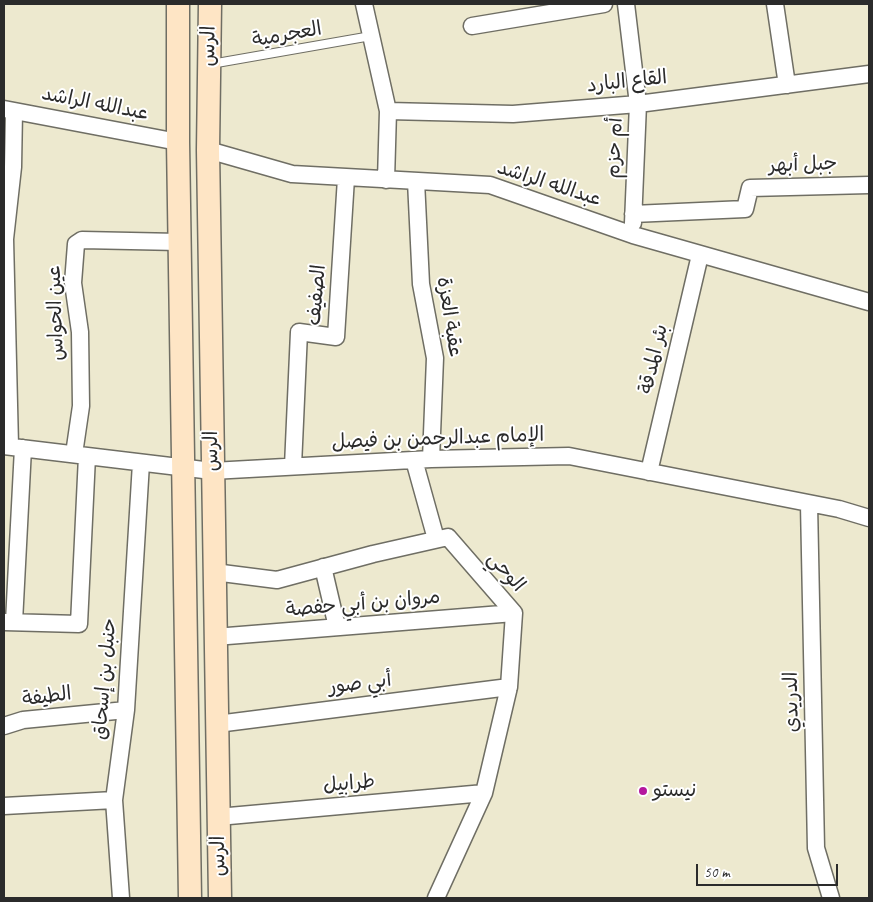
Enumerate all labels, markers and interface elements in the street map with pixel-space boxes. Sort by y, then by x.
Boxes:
street label: العجرمية [250,17,324,53]
street label: الرس [197,25,221,67]
street label: القاع البارد [586,66,668,98]
street label: عبدالله الراشد [40,82,150,126]
street label: أم حزم [601,117,629,179]
street label: جبل أبهر [768,152,838,178]
street label: عبدالله الراشد [494,156,604,212]
street label: الصفيف [302,263,332,327]
street label: عين الحواس [42,265,70,361]
street label: عقبة العزة [431,275,467,359]
street label: بئر المدقة [634,322,674,396]
street label: الإمام عبدالرحمن بن فيصل [331,423,545,455]
street label: الرس [200,430,224,472]
street label: الوحي [482,547,530,597]
street label: مروان بن أبي حفصة [285,585,441,623]
street label: حنبل بن إسحاق [88,617,122,741]
street label: أبي صور [327,668,393,700]
street label: الدريدي [779,671,805,733]
street label: الطيفة [21,682,73,712]
street label: طرابيل [322,770,376,798]
place label: نيستو [653,779,696,803]
marker: نيستو [637,785,649,797]
street label: الرس [207,835,231,877]
scale bar [698,854,840,886]
text: 50 m [704,863,730,882]

